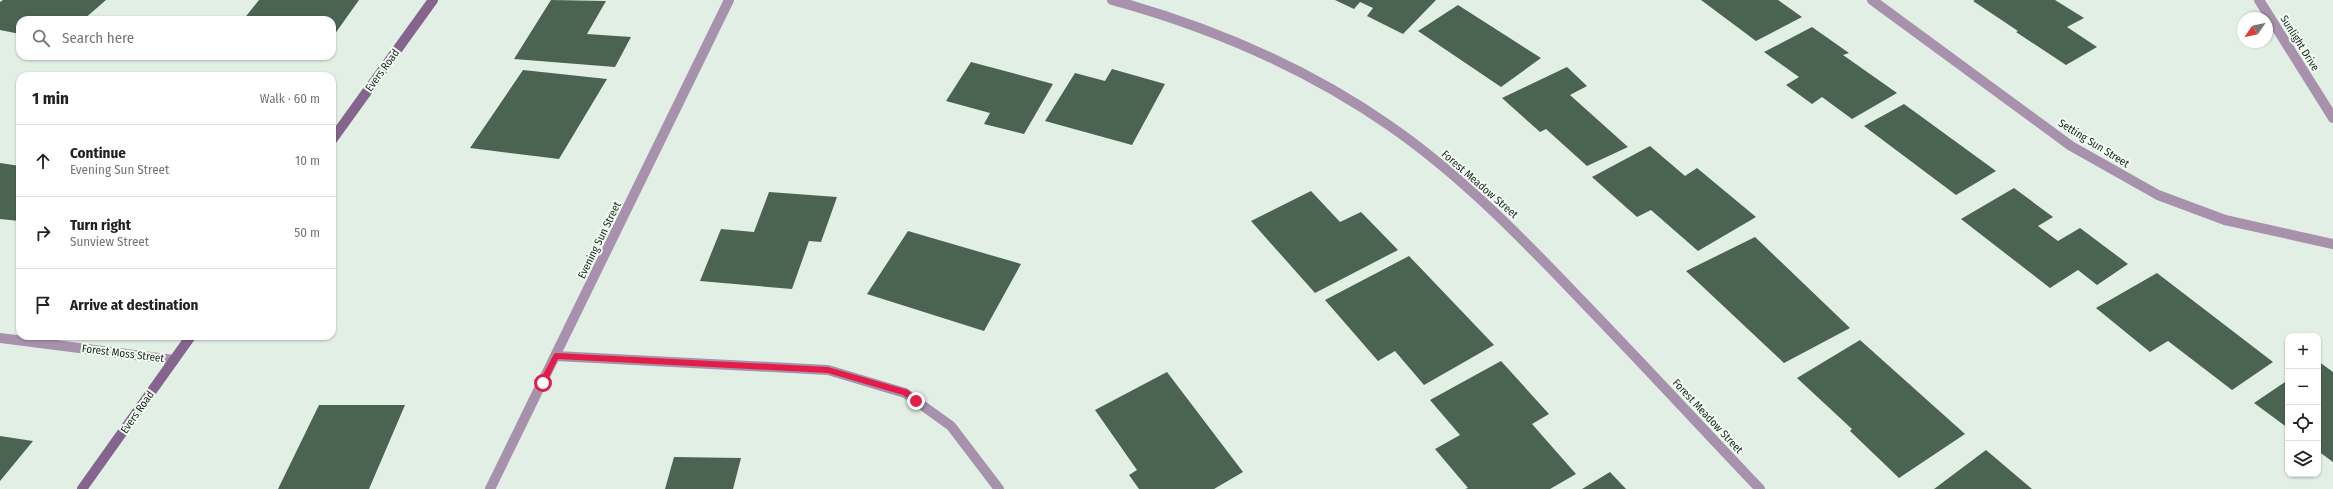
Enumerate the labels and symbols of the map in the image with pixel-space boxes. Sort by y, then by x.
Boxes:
north arrow [2237,12,2273,48]
street label: Sunlight Drive [2277,13,2322,73]
street label: Evers Road [363,47,402,94]
street label: Setting Sun Street [2056,116,2132,171]
street label: Forest Meadow Street [1439,148,1521,221]
street label: Evening Sun Street [575,199,624,281]
street label: Forest Moss Street [81,342,165,365]
route start [534,374,552,392]
street label: Forest Meadow Street [1670,376,1746,457]
street label: Evers Road [118,388,157,436]
route end [907,392,925,410]

